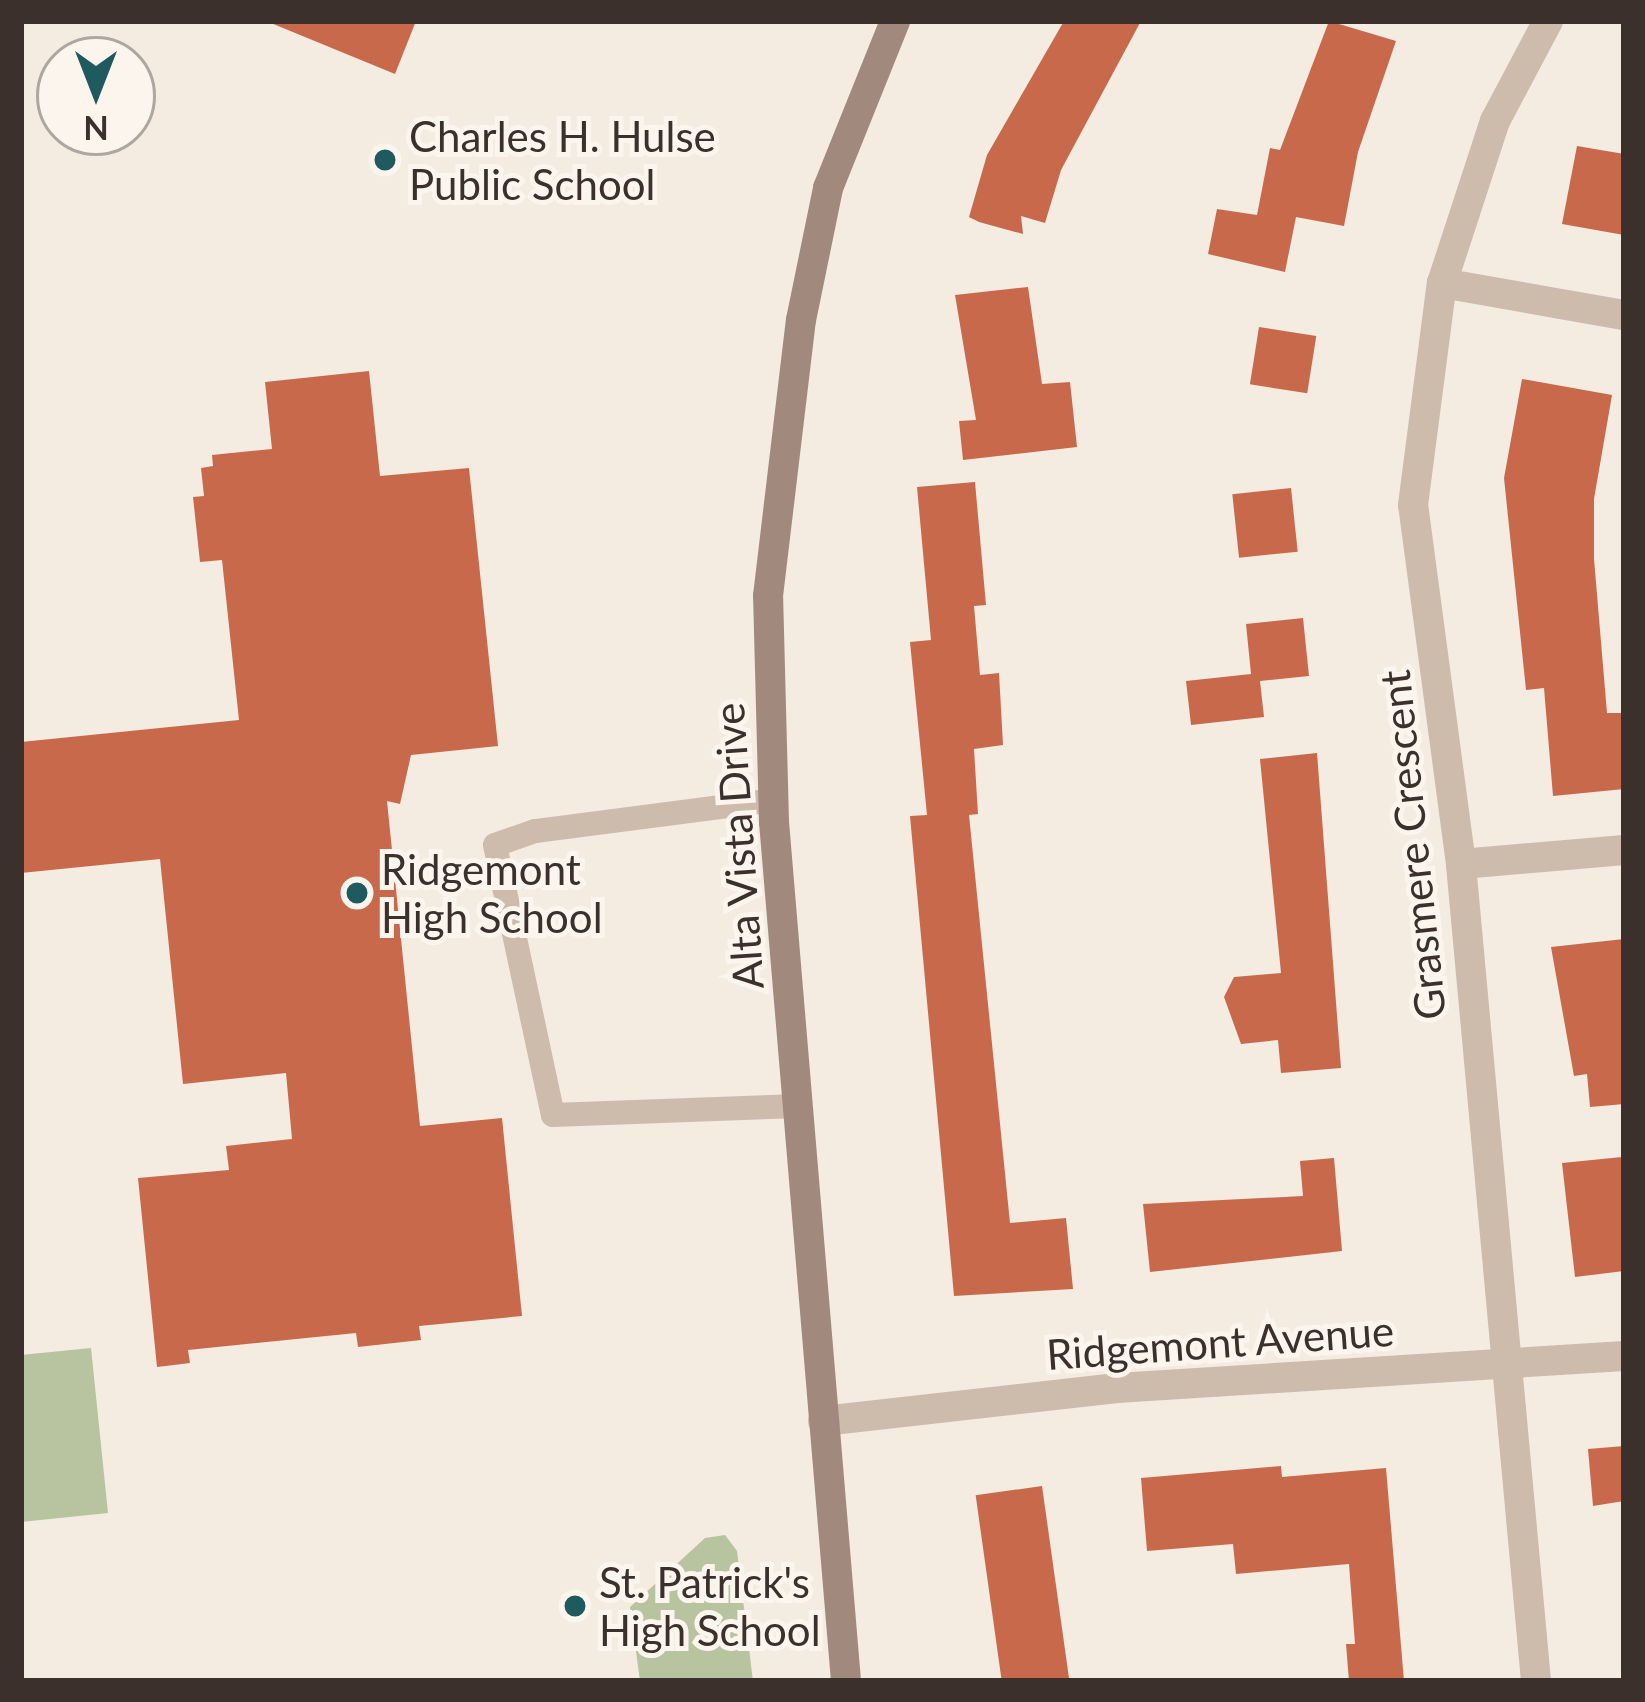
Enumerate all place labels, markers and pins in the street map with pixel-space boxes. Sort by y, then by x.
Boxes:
place label: Charles H. Hulse Public School [409,111,716,210]
marker: Charles H. Hulse Public School [372,147,398,173]
place label: Ridgemont High School [381,844,603,942]
marker: Ridgemont High School [344,880,370,906]
place label: St. Patrick's High School [599,1557,821,1656]
marker: St. Patrick's High School [562,1593,588,1619]

